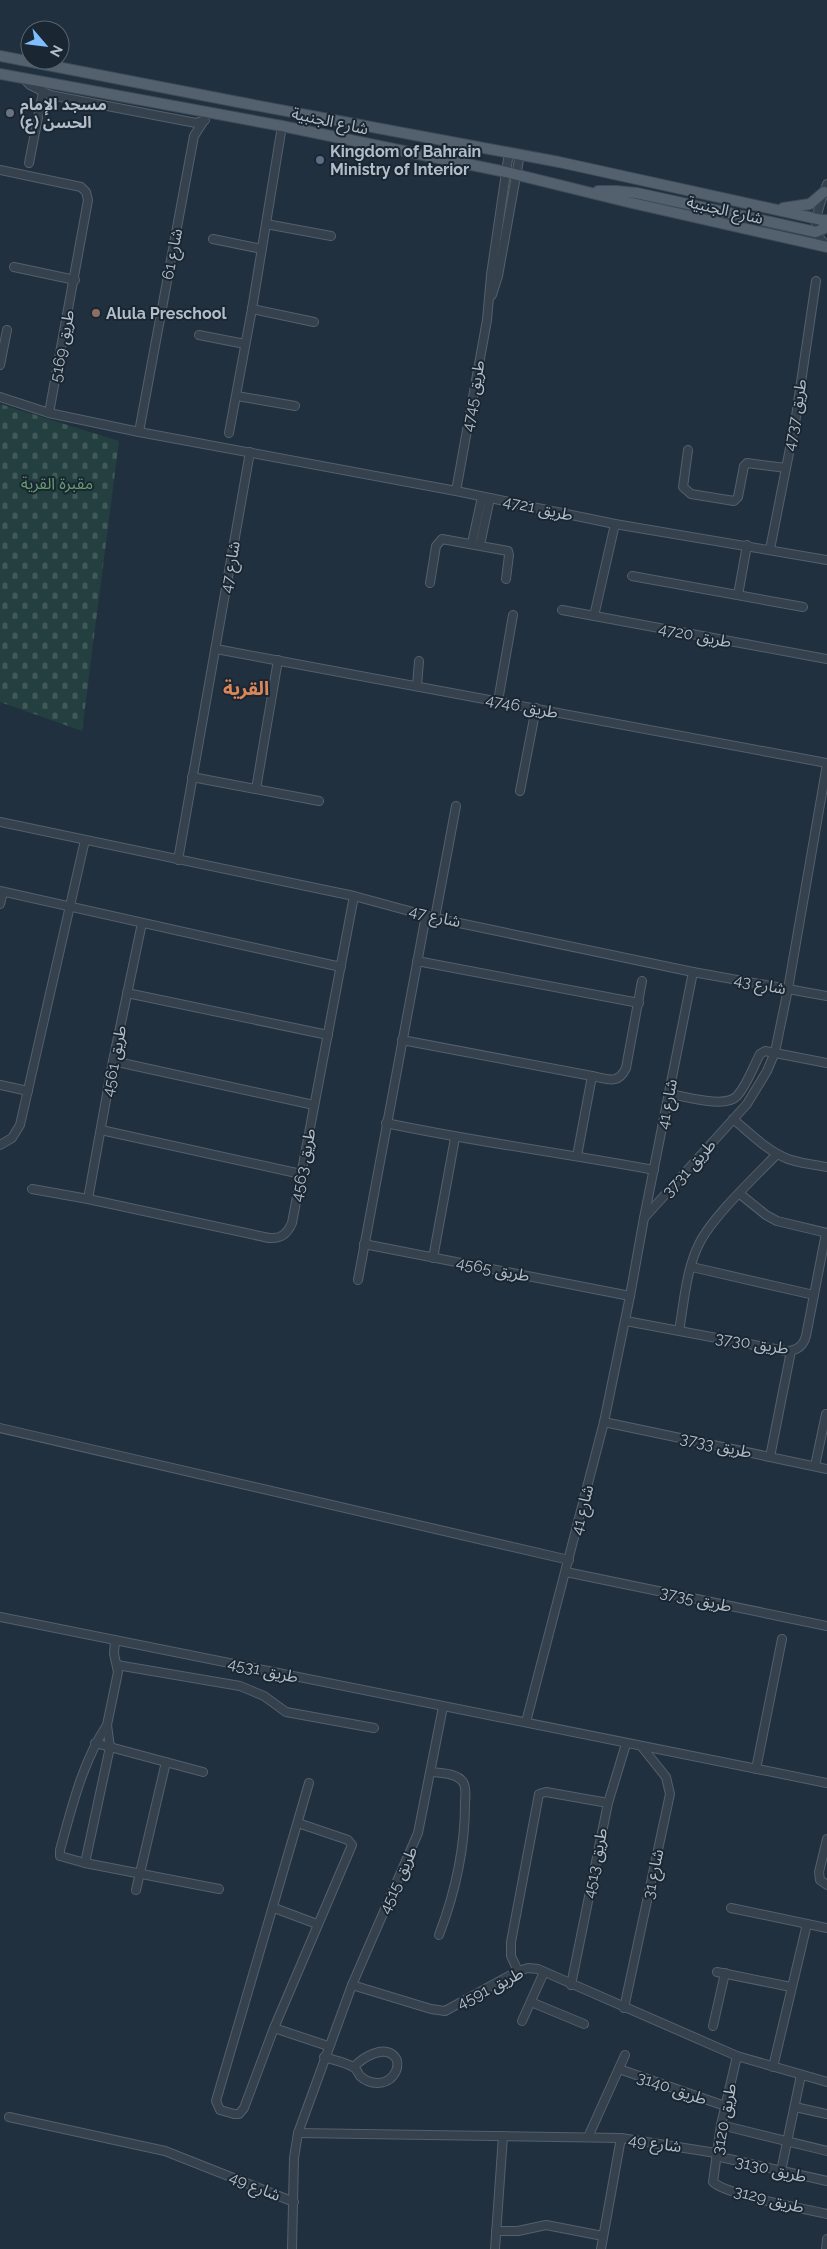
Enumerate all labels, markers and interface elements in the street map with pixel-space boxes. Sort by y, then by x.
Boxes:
north arrow [20,20,70,70]
text: N [47,43,66,60]
place label: مسجد الإمام الحسن (ع) [20,95,107,134]
street label: شارع الجنبية [289,104,370,141]
marker: مسجد الإمام الحسن (ع) [4,107,16,119]
place label: Kingdom of Bahrain Ministry of Interior [330,142,481,179]
marker: Kingdom of Bahrain Ministry of Interior [314,154,326,166]
street label: شارع الجنبية [684,192,765,231]
street label: شارع 61 [158,227,189,282]
place label: Alula Preschool [106,304,227,323]
marker: Alula Preschool [90,307,102,319]
street label: طريق 5169 [46,308,79,384]
street label: طريق 4745 [457,359,490,433]
street label: طريق 4737 [779,377,812,453]
park label: مقبرة القرية [21,474,93,493]
street label: طريق 4721 [501,491,575,526]
street label: شارع 47 [216,540,247,595]
street label: طريق 4720 [657,619,733,652]
district label: القرية [223,677,269,700]
street label: طريق 4746 [484,690,560,723]
street label: شارع 47 [407,901,463,934]
street label: شارع 43 [732,970,788,1001]
street label: طريق 4561 [98,1023,131,1099]
street label: شارع 41 [653,1077,684,1131]
street label: طريق 4563 [287,1127,320,1203]
street label: طريق 3731 [658,1135,721,1201]
street label: طريق 4565 [455,1253,531,1286]
street label: طريق 3730 [714,1328,790,1359]
street label: طريق 3733 [678,1428,754,1463]
street label: شارع 41 [567,1483,600,1538]
street label: طريق 3735 [658,1582,734,1617]
street label: طريق 4531 [226,1653,300,1688]
street label: طريق 4513 [579,1826,612,1900]
street label: طريق 4515 [375,1843,422,1917]
street label: شارع 31 [638,1847,670,1901]
street label: طريق 4591 [454,1963,527,2014]
street label: طريق 3140 [634,2067,709,2110]
street label: طريق 3120 [708,2082,741,2156]
street label: شارع 49 [627,2130,683,2159]
street label: طريق 3130 [733,2152,808,2187]
street label: شارع 49 [226,2167,283,2208]
street label: طريق 3129 [732,2181,806,2218]

